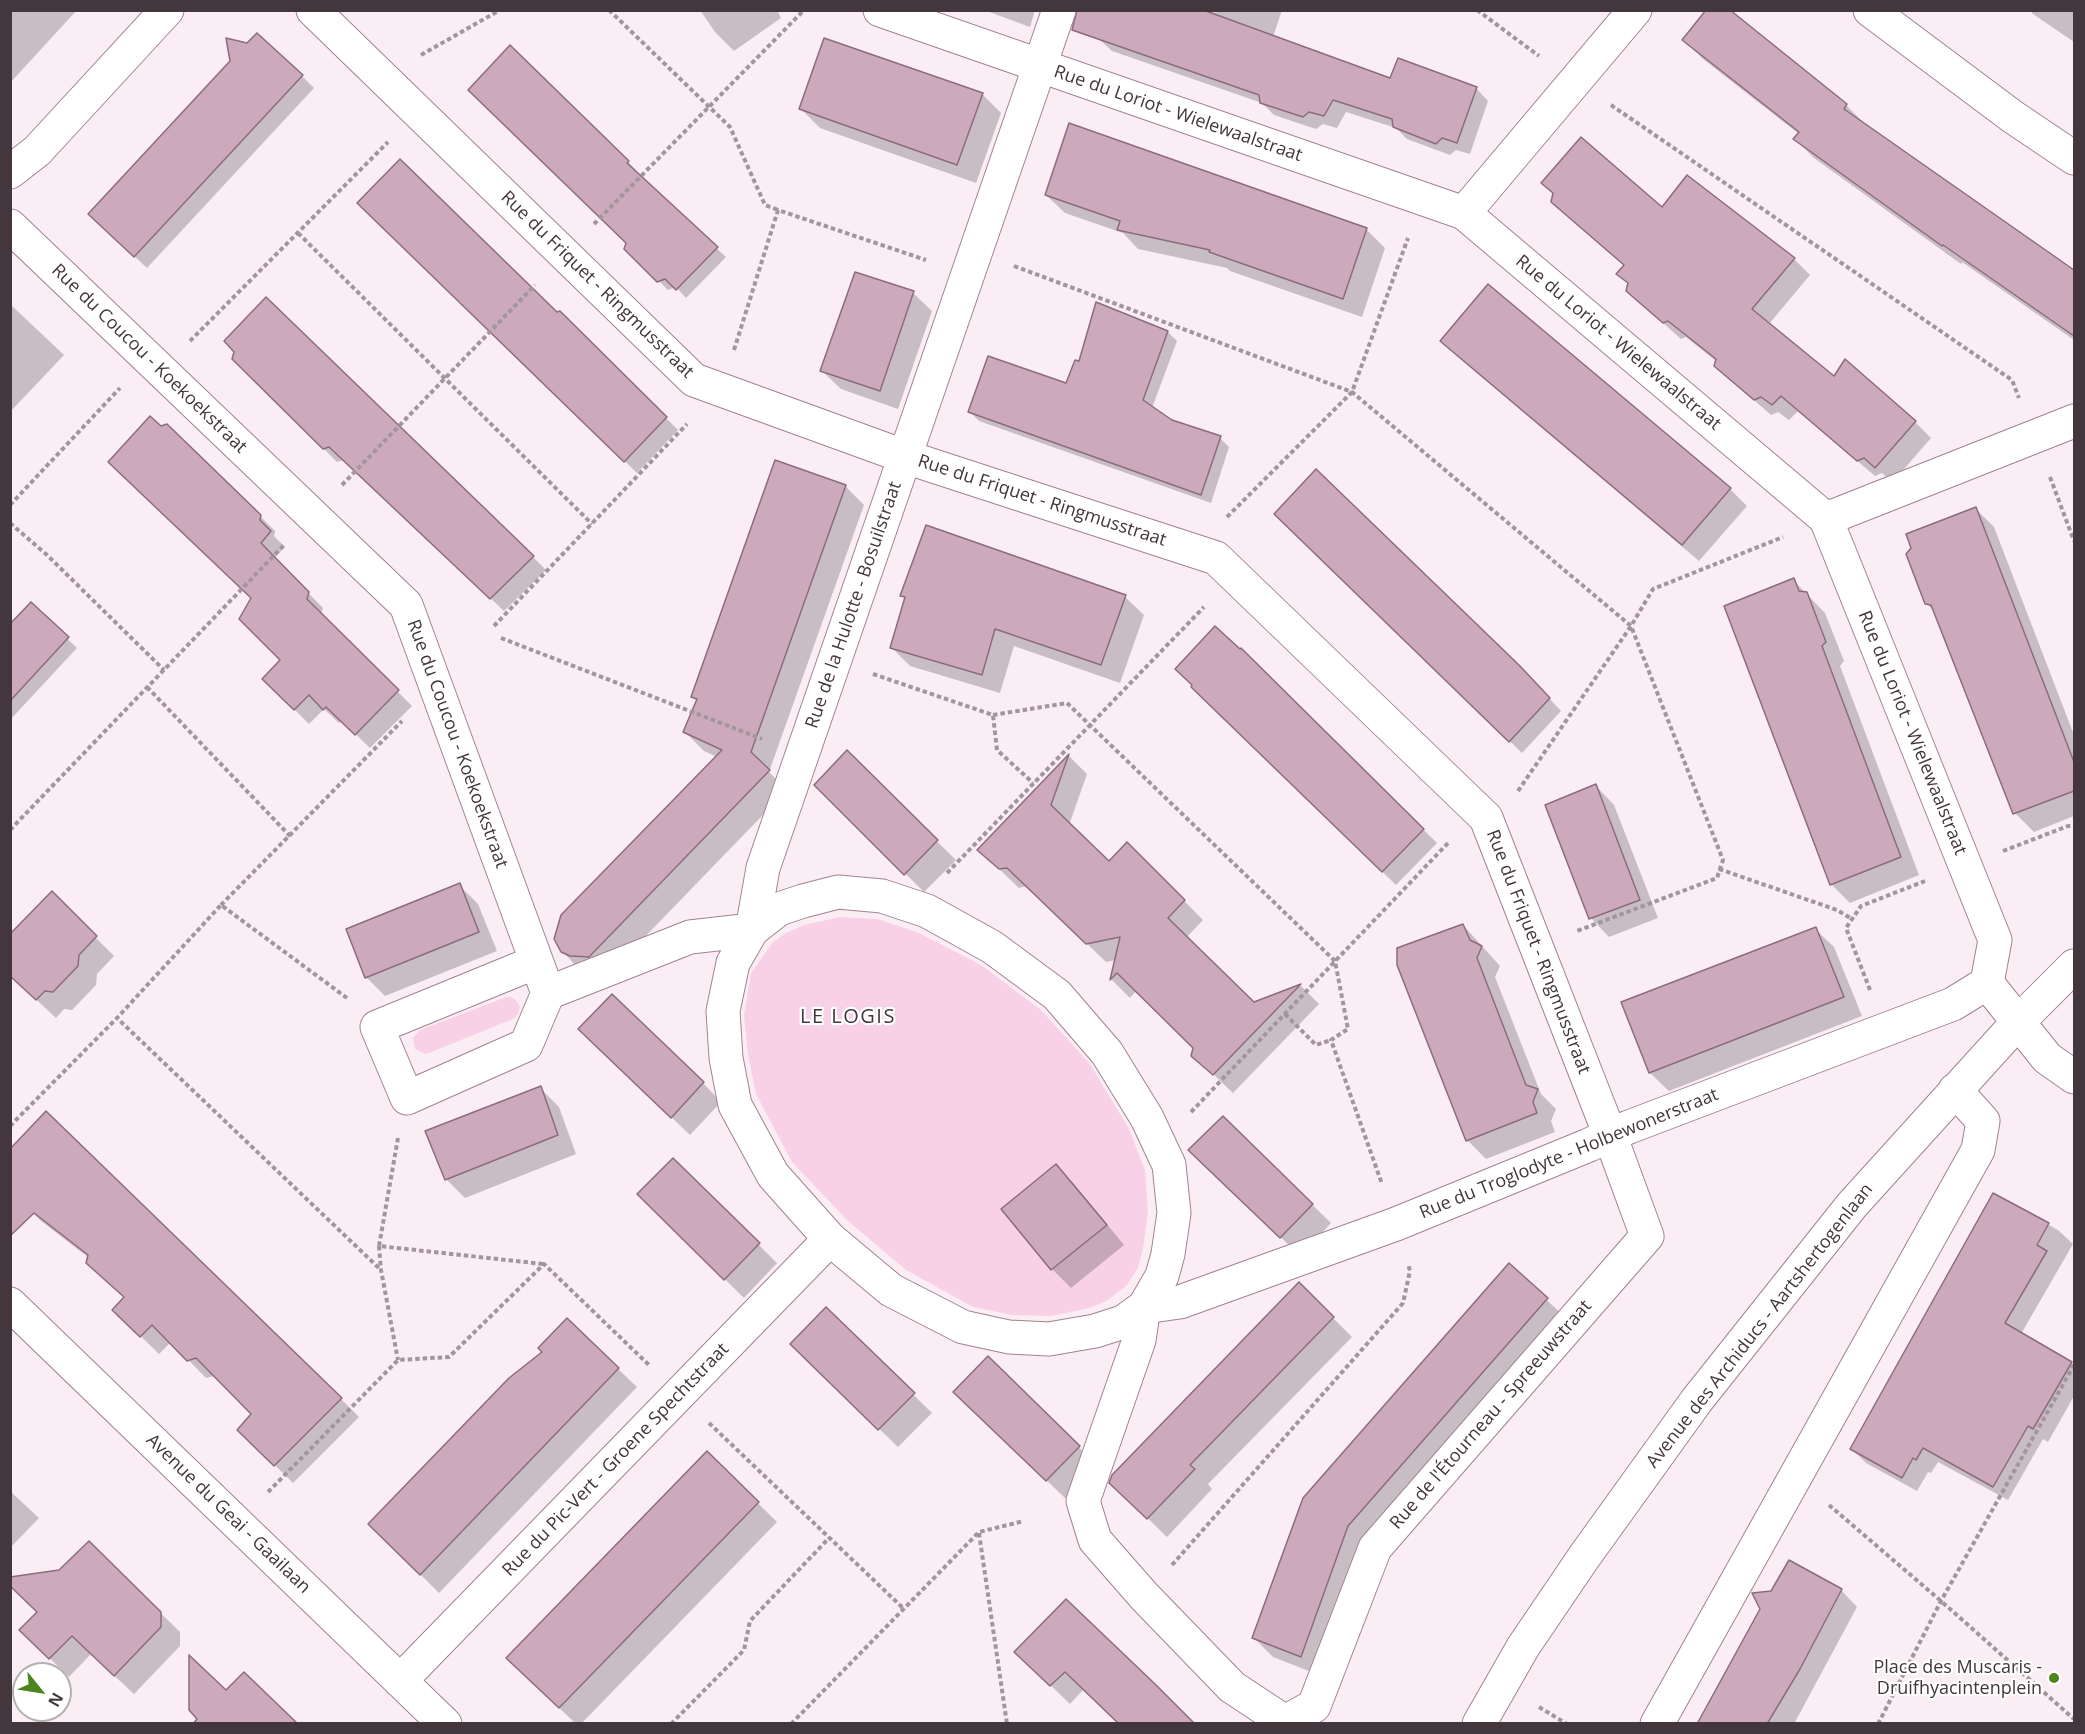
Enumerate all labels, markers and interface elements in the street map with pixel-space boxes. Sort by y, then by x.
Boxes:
street label: Rue du Loriot - Wielewaalstraat [1051,61,1305,167]
street label: Rue du Friquet - Ringmusstraat [496,187,698,383]
street label: Rue du Loriot - Wielewaalstraat [1511,251,1725,435]
street label: Rue du Coucou - Koekoekstraat [47,260,251,458]
street label: Rue du Friquet - Ringmusstraat [915,451,1169,551]
street label: Rue de la Hulotte - Bosuilstraat [802,479,906,731]
street label: Rue du Loriot - Wielewaalstraat [1853,608,1971,858]
street label: Rue du Coucou - Koekoekstraat [402,617,512,871]
street label: Rue du Friquet - Ringmusstraat [1481,827,1595,1077]
district label: LE LOGIS [800,1005,896,1029]
street label: Rue du Troglodyte - Holbewonerstraat [1416,1084,1722,1224]
street label: Avenue des Archiducs - Aartshertogenlaan [1642,1179,1878,1473]
street label: Rue de l'Étourneau - Spreeuwstraat [1386,1296,1596,1534]
street label: Rue du Pic-Vert - Groene Spechtstraat [498,1339,734,1581]
street label: Avenue du Geai - Gaailaan [141,1430,315,1598]
place label: Place des Muscaris - Druifhyacintenplein [1873,1657,2042,1700]
north arrow [12,1662,72,1722]
marker: Place des Muscaris - Druifhyacintenplein [2047,1671,2061,1685]
text: N [43,1689,69,1711]

